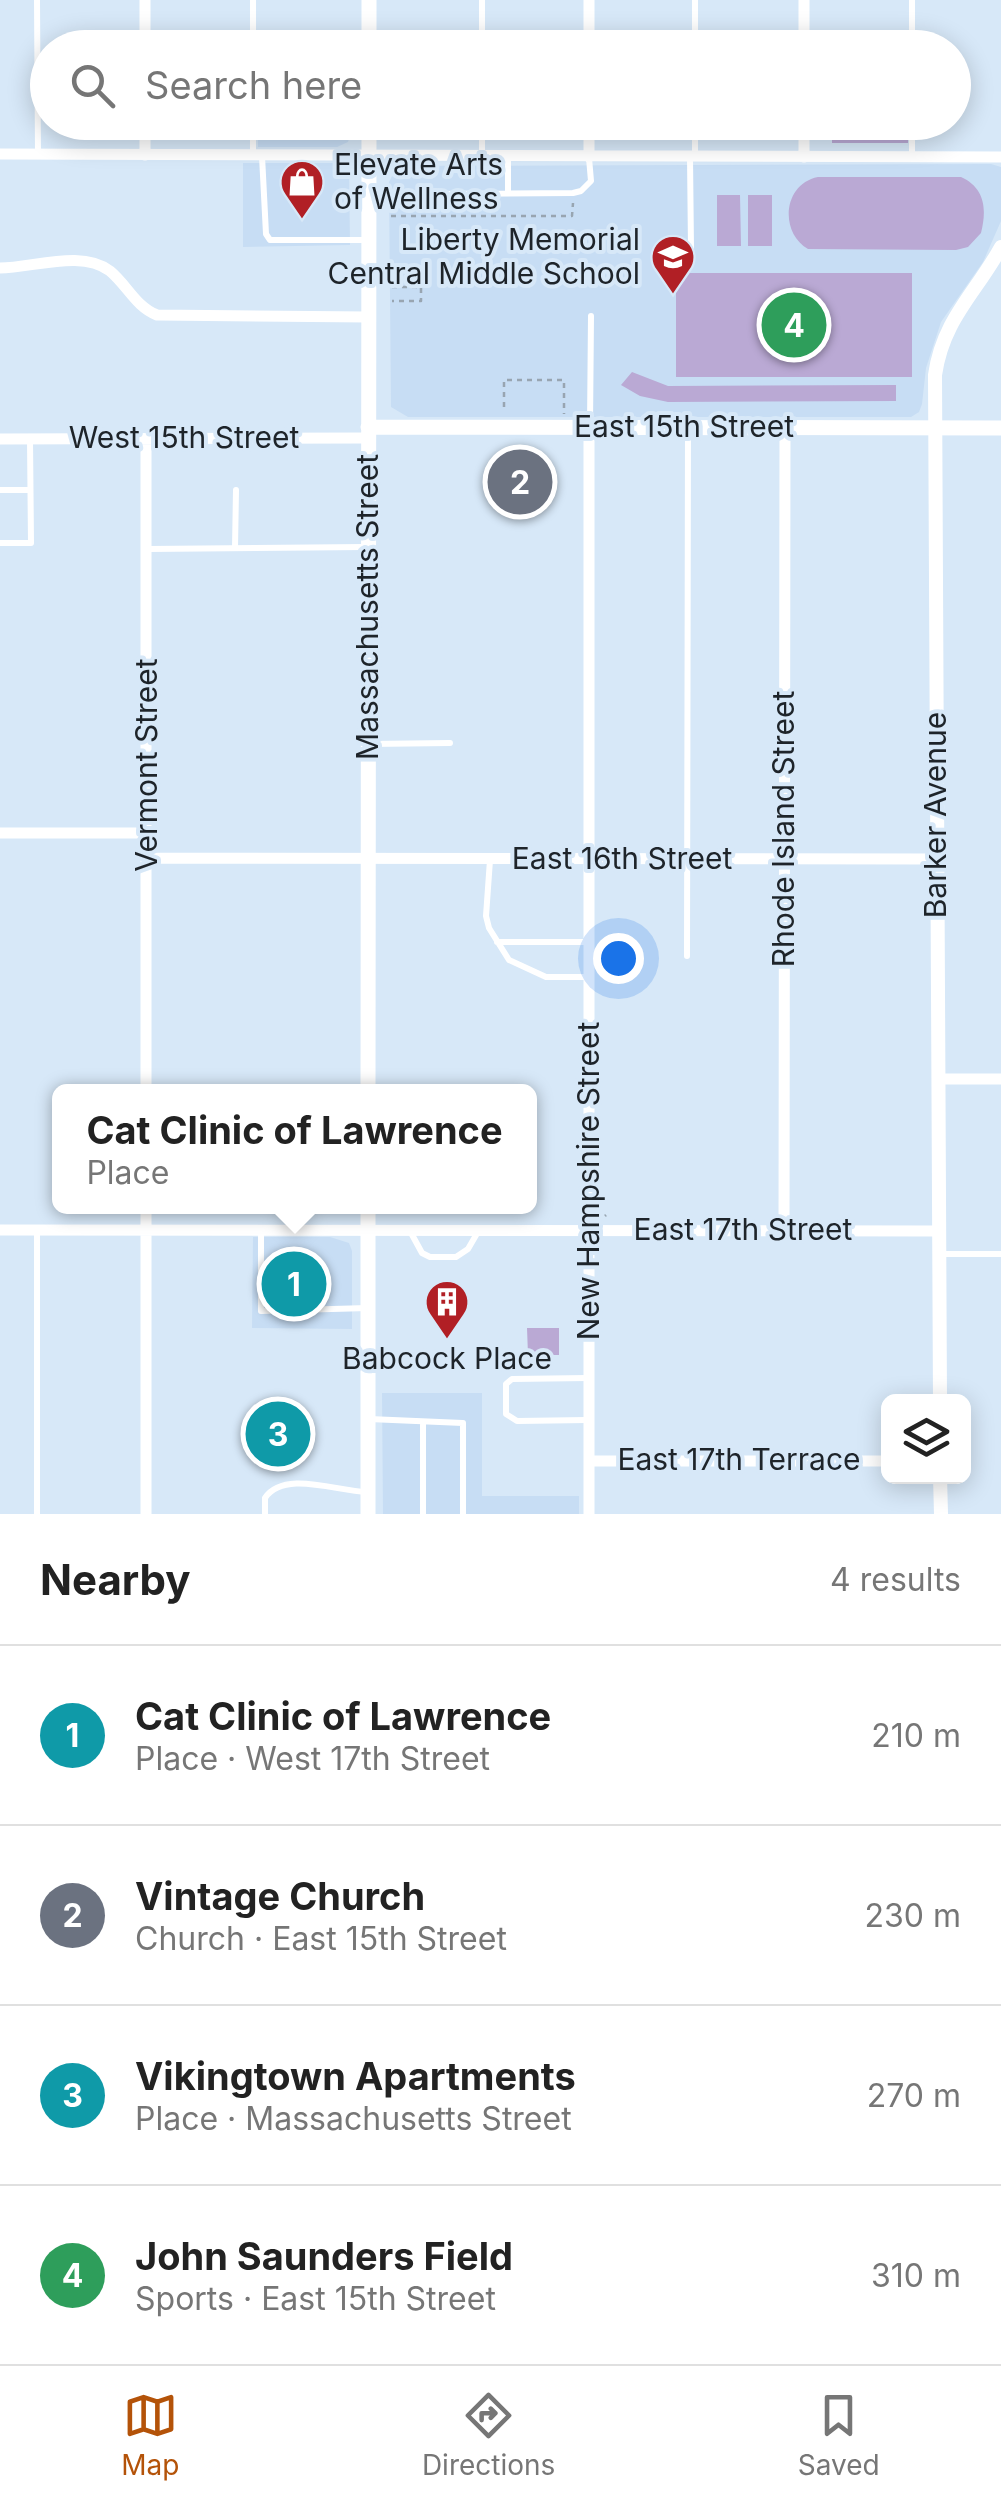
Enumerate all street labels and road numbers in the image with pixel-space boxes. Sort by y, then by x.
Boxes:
street label: East 15th Street [574,408,794,444]
street label: West 15th Street [69,419,300,455]
street label: Massachusetts Street [349,454,385,760]
street label: Vermont Street [128,658,164,872]
street label: Rhode Island Street [765,691,801,967]
street label: Barker Avenue [917,712,953,918]
street label: East 16th Street [512,840,732,876]
street label: New Hampshire Street [570,1022,606,1340]
street label: East 17th Street [634,1211,853,1247]
street label: East 17th Terrace [617,1441,861,1477]

